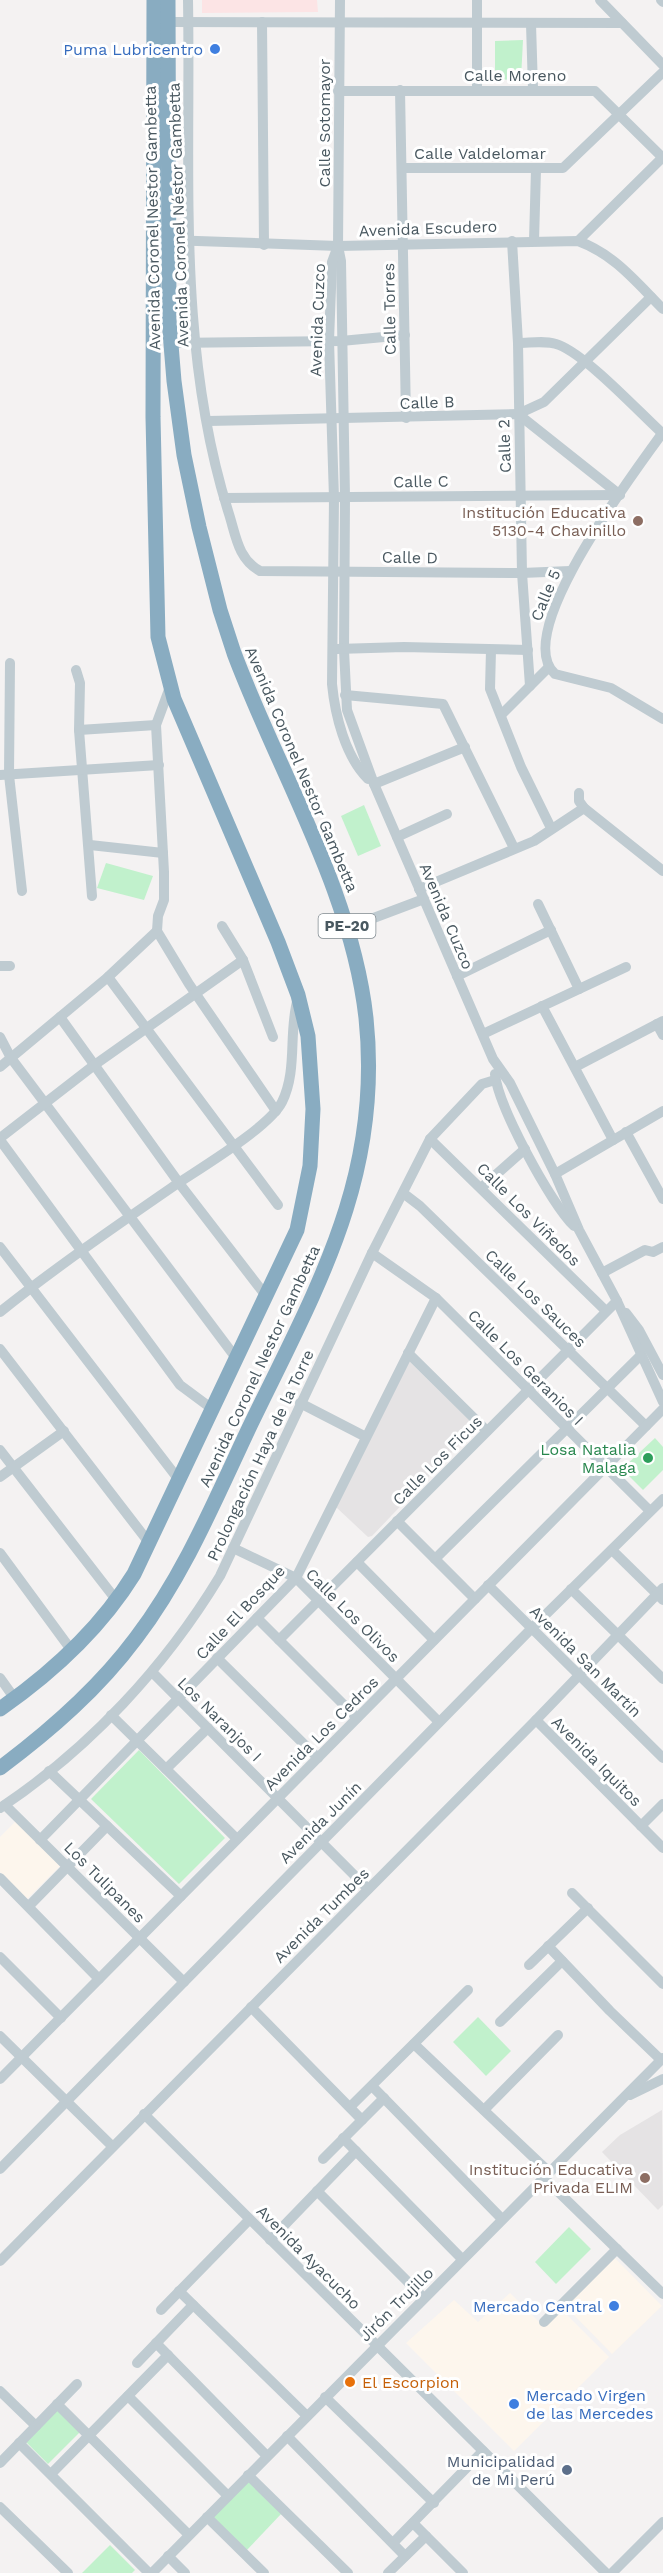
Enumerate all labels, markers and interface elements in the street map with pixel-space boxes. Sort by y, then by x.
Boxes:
place label: Puma Lubricentro [63,40,203,59]
marker: Puma Lubricentro [208,42,222,56]
street label: Calle Sotomayor [315,58,334,187]
street label: Calle Moreno [464,66,566,85]
street label: Avenida Coronel Néstor Gambetta [164,82,193,348]
street label: Avenida Coronel Nestor Gambetta [141,85,164,351]
street label: Calle Valdelomar [414,144,546,163]
street label: Avenida Escudero [358,217,498,240]
street label: Avenida Cuzco [306,263,329,377]
street label: Calle Torres [379,263,400,355]
street label: Calle B [399,392,455,413]
street label: Calle 2 [494,419,515,473]
street label: Calle C [393,472,449,491]
place label: Institución Educativa 5130-4 Chavinillo [462,503,626,540]
marker: Institución Educativa 5130-4 Chavinillo [631,514,645,528]
street label: Calle D [382,548,438,567]
street label: Calle 5 [527,567,564,624]
street label: Avenida Coronel Nestor Gambetta [241,644,362,895]
street label: Avenida Cuzco [416,860,478,972]
road number: PE-20 [318,914,376,938]
street label: Calle Los Viñedos [473,1159,584,1270]
street label: Avenida Coronel Nestor Gambetta [195,1242,324,1490]
street label: Calle Los Sauces [481,1245,590,1351]
street label: Calle Los Geranios I [464,1306,587,1429]
street label: Prolongación Haya de la Torre [203,1346,318,1564]
street label: Calle Los Ficus [389,1412,486,1509]
place label: Losa Natalia Malaga [540,1440,636,1477]
marker: Losa Natalia Malaga [641,1451,655,1465]
street label: Calle El Bosque [192,1561,289,1663]
street label: Calle Los Olivos [302,1565,403,1666]
street label: Avenida San Martín [526,1602,645,1721]
street label: Avenida Los Cedros [260,1672,382,1794]
street label: Los Naranjos I [174,1673,266,1765]
street label: Avenida Iquitos [548,1712,646,1810]
street label: Avenida Junín [275,1777,365,1867]
street label: Los Tulipanes [60,1838,149,1927]
street label: Avenida Tumbes [270,1864,373,1967]
place label: Institución Educativa Privada ELIM [469,2160,633,2197]
marker: Institución Educativa Privada ELIM [638,2171,652,2185]
street label: Avenida Ayacucho [253,2201,365,2313]
street label: Jirón Trujillo [355,2263,437,2345]
place label: Mercado Central [473,2297,602,2316]
marker: Mercado Central [607,2299,621,2313]
place label: El Escorpion [362,2373,460,2392]
marker: El Escorpion [343,2375,357,2389]
place label: Mercado Virgen de las Mercedes [526,2386,654,2423]
marker: Mercado Virgen de las Mercedes [507,2397,521,2411]
place label: Municipalidad de Mi Perú [447,2452,555,2489]
marker: Municipalidad de Mi Perú [560,2463,574,2477]

